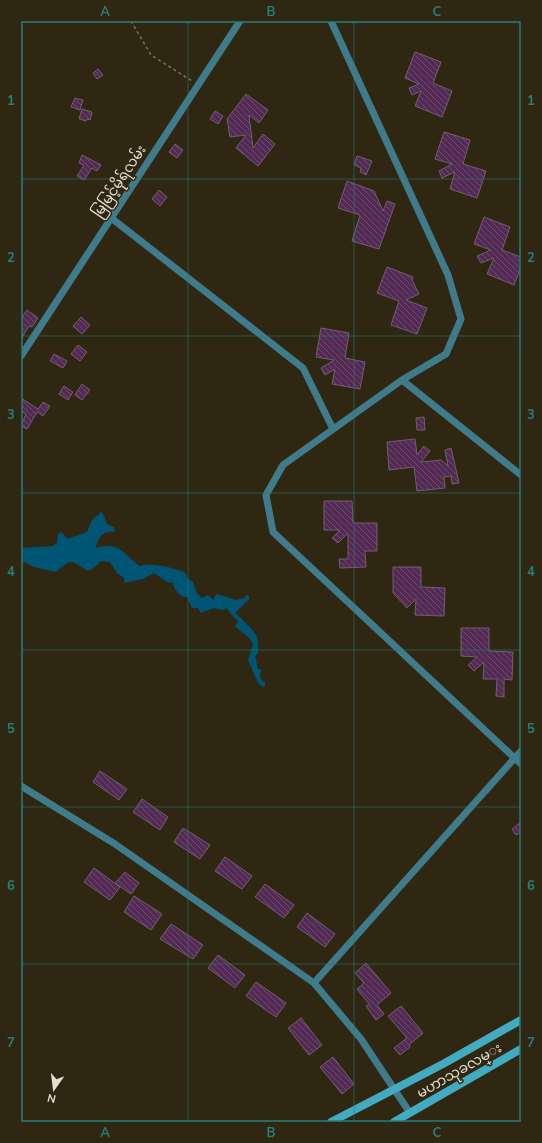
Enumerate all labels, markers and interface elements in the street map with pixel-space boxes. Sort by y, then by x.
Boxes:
text: A [100,3,110,21]
text: B [267,3,276,21]
text: C [433,3,442,21]
text: 1 [7,92,15,110]
text: 1 [527,92,535,110]
street label: မြမြင့်မိုရ်လမ်း [87,141,152,222]
text: 2 [7,249,15,267]
text: 2 [527,249,535,267]
text: 3 [7,406,15,424]
text: 3 [527,406,535,424]
text: 4 [7,563,15,581]
text: 4 [527,563,535,581]
text: 5 [7,720,15,738]
text: 5 [527,720,535,738]
text: 6 [7,877,15,895]
text: 6 [527,877,535,895]
text: 7 [7,1034,15,1052]
text: 7 [527,1034,535,1052]
street label: မဟာသုခလမ္း [413,1038,506,1104]
north arrow [34,1069,74,1109]
text: N [46,1090,58,1106]
text: A [100,1124,110,1142]
text: B [267,1124,276,1142]
text: C [433,1124,442,1142]

